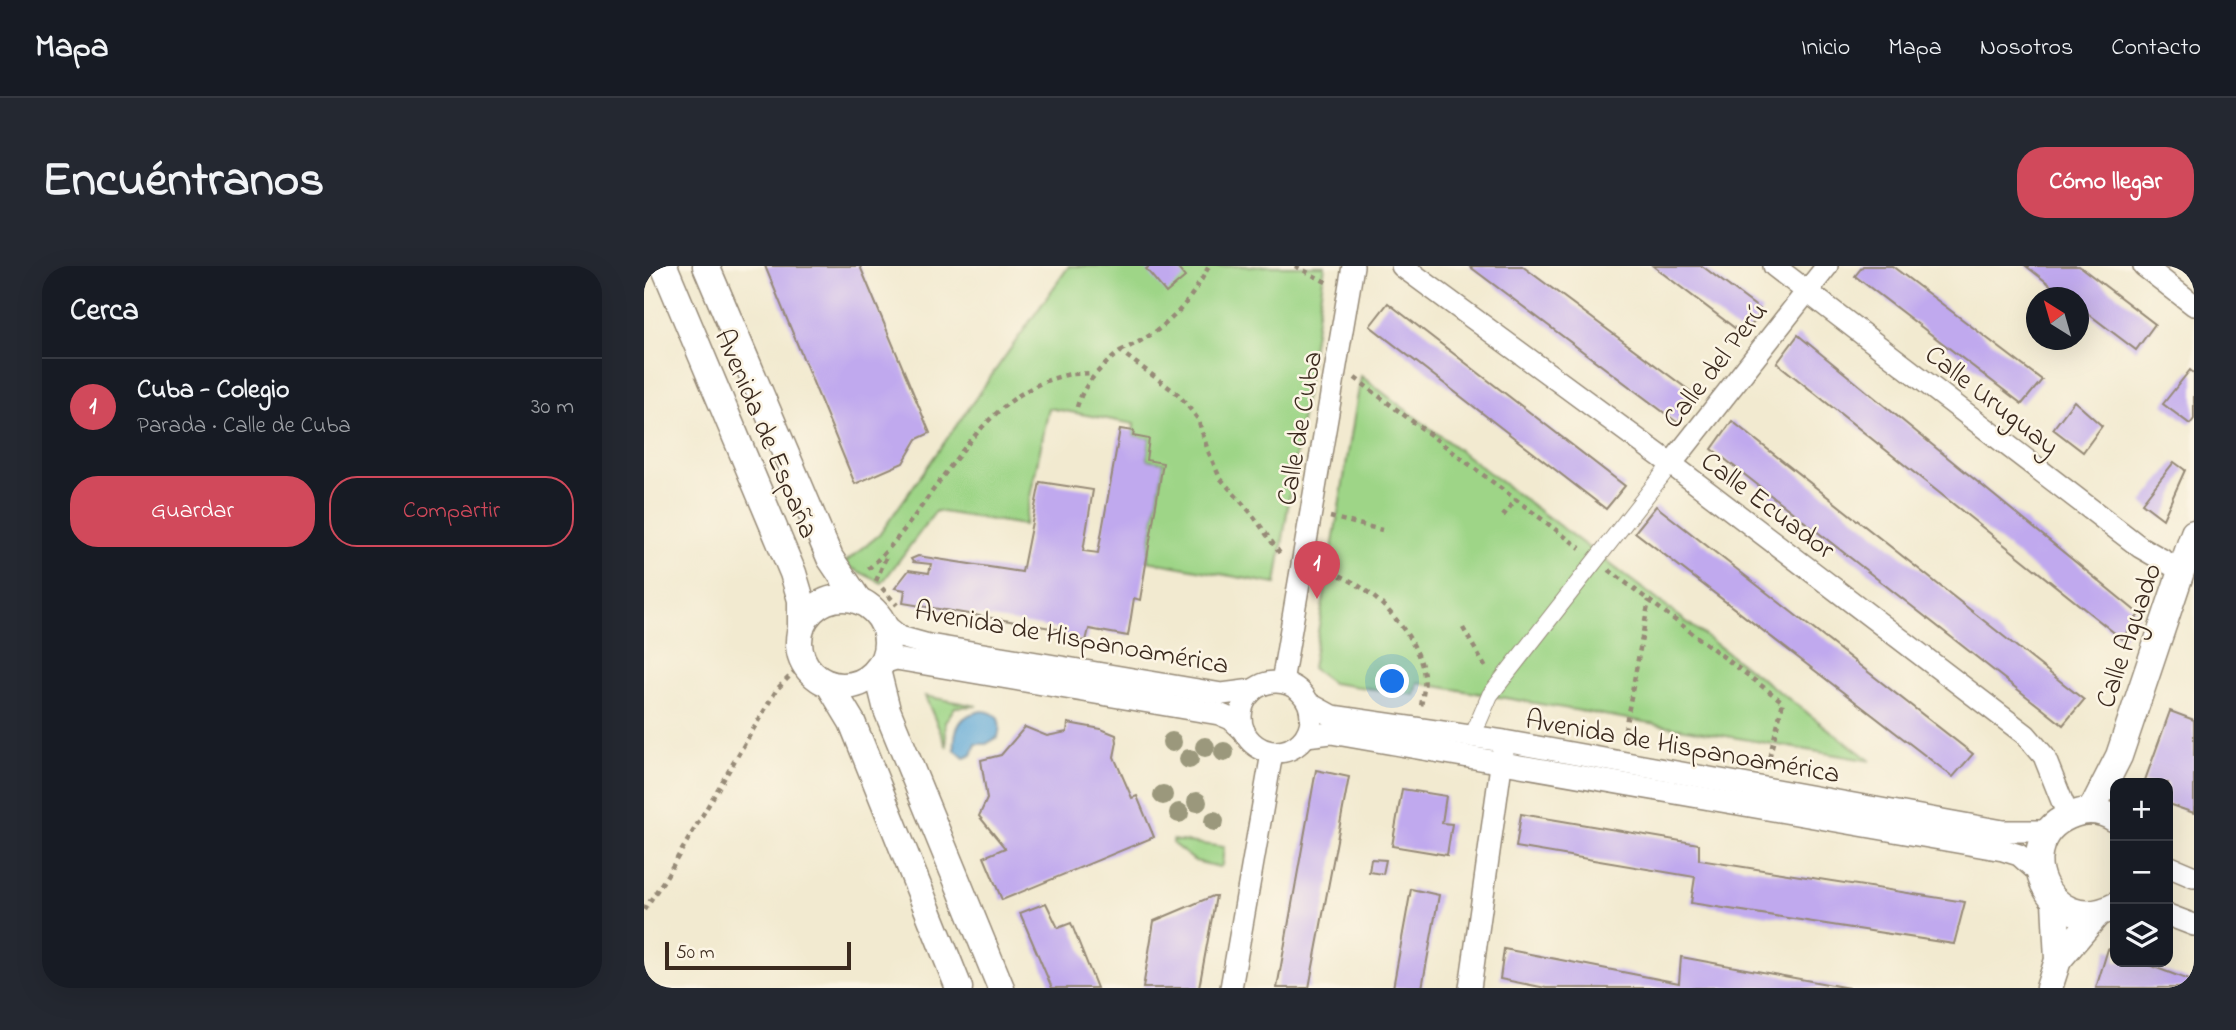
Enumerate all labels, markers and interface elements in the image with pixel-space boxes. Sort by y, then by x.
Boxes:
text: Mapa [35,24,109,72]
text: Inicio [1801,31,1850,66]
text: Mapa [1888,31,1942,66]
text: Nosotros [1980,31,2073,66]
text: Contacto [2111,31,2201,66]
text: Encuéntranos [42,146,324,218]
button: Cómo llegar [2017,147,2194,218]
north arrow [2026,287,2089,350]
text: Cerca [70,290,139,334]
street label: Calle del Perú [1654,294,1779,438]
street label: Avenida de España [702,323,827,545]
street label: Calle Uruguay [1915,336,2067,467]
street label: Calle de Cuba [1268,348,1335,509]
text: Cuba - Colegio [137,372,290,410]
text: 1 [89,391,97,424]
text: 30 m [531,391,574,424]
text: Parada · Calle de Cuba [137,410,351,443]
street label: Calle Ecuador [1691,443,1843,571]
button: Guardar [70,476,315,547]
button: Compartir [329,476,574,547]
pin: 1 [1294,541,1340,599]
street label: Calle Aguado [2086,558,2174,714]
street label: Avenida de Hispanoamérica [911,592,1232,687]
your location [1375,664,1409,698]
street label: Avenida de Hispanoamérica [1522,701,1843,796]
map controls [2110,778,2173,967]
button: + [2110,778,2173,841]
button: − [2110,841,2173,904]
button: layers [2110,904,2173,967]
scale bar [665,939,850,971]
text: 50 m [676,940,715,967]

